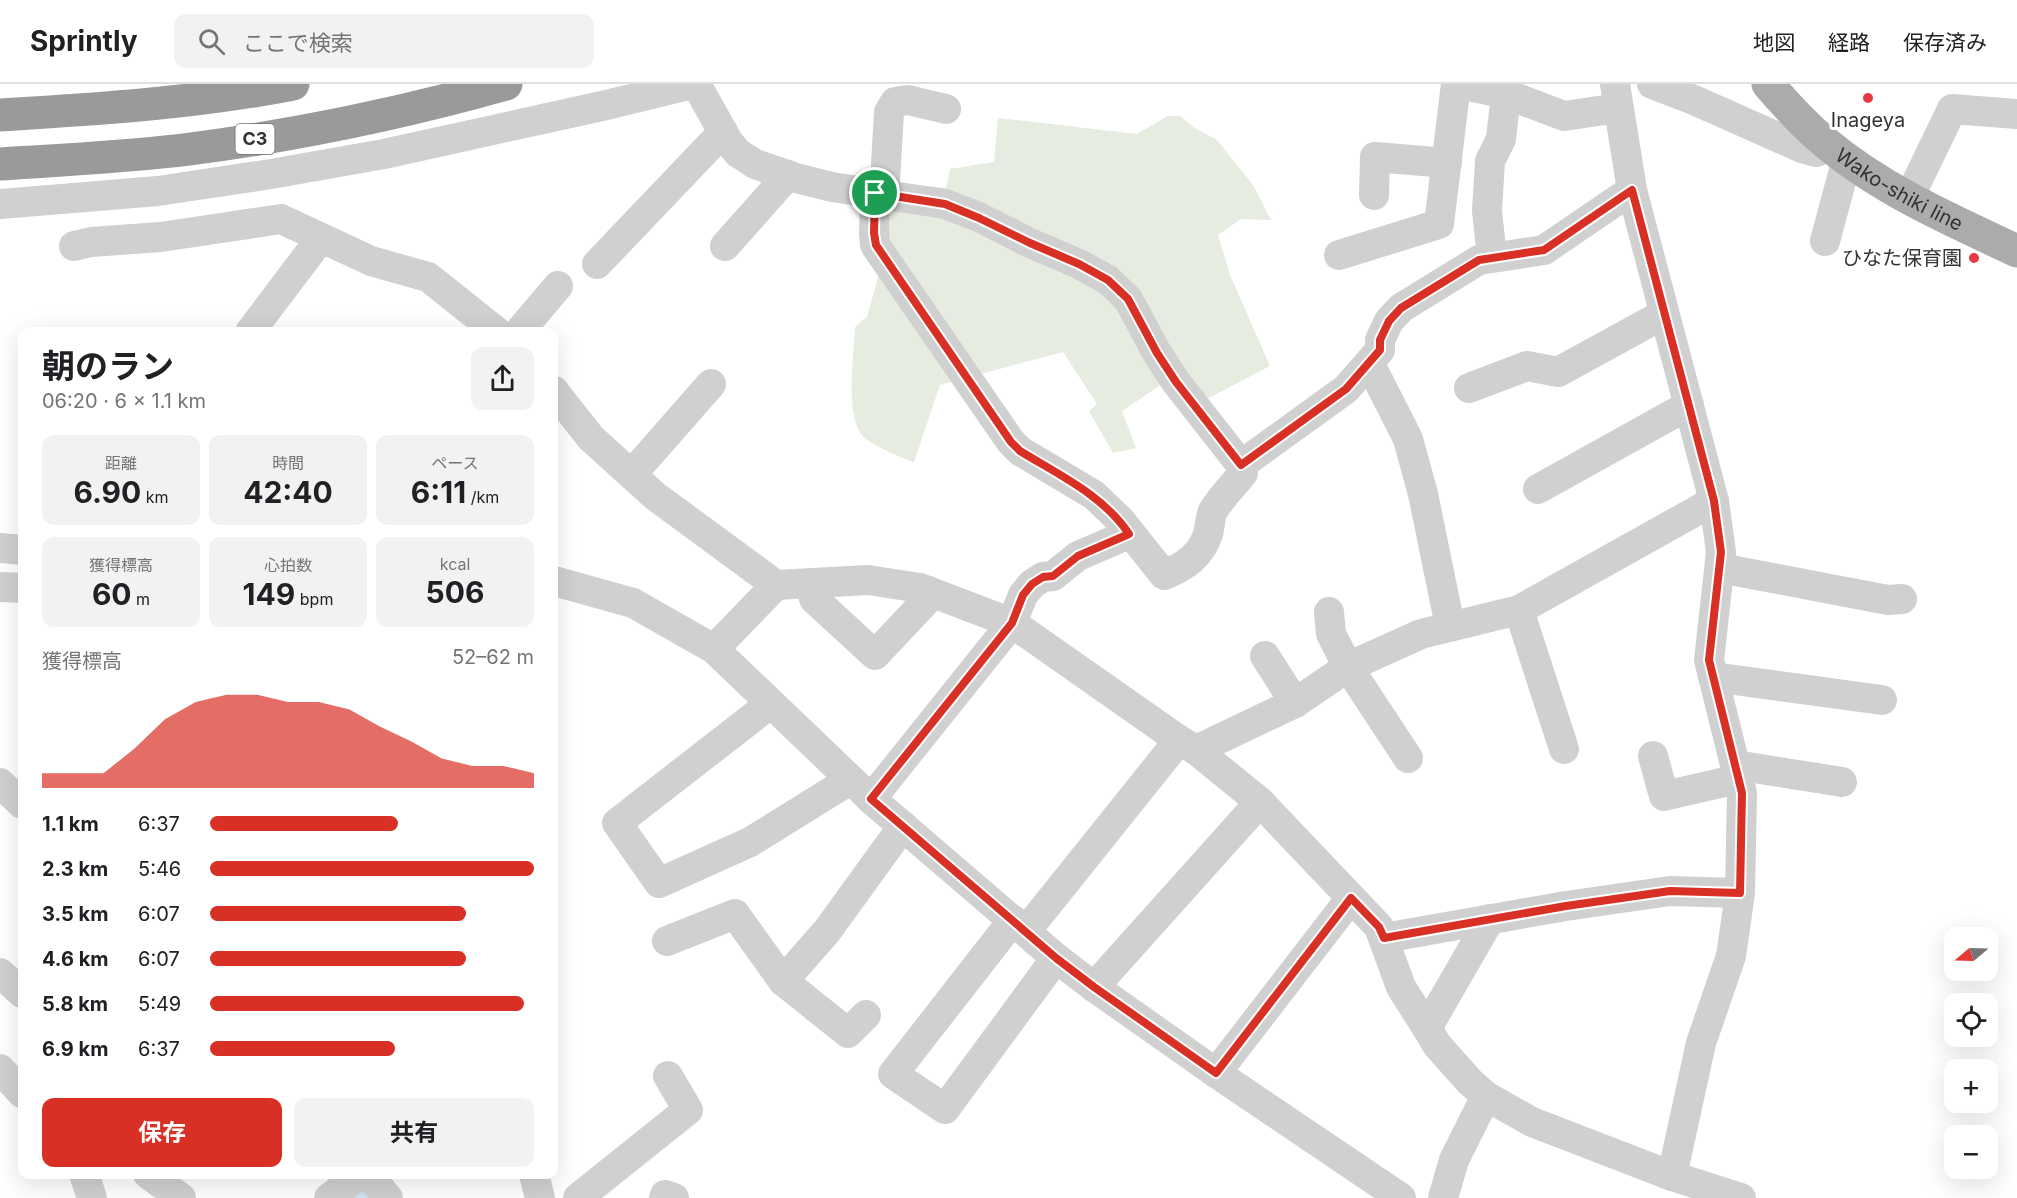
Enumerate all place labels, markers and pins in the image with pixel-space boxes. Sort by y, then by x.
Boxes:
marker: Inageya [1861,91,1875,105]
place label: Inageya [1831,108,1905,132]
pin [849,167,900,218]
place label: ひなた保育園 [1842,246,1962,270]
marker: ひなた保育園 [1967,251,1981,265]

